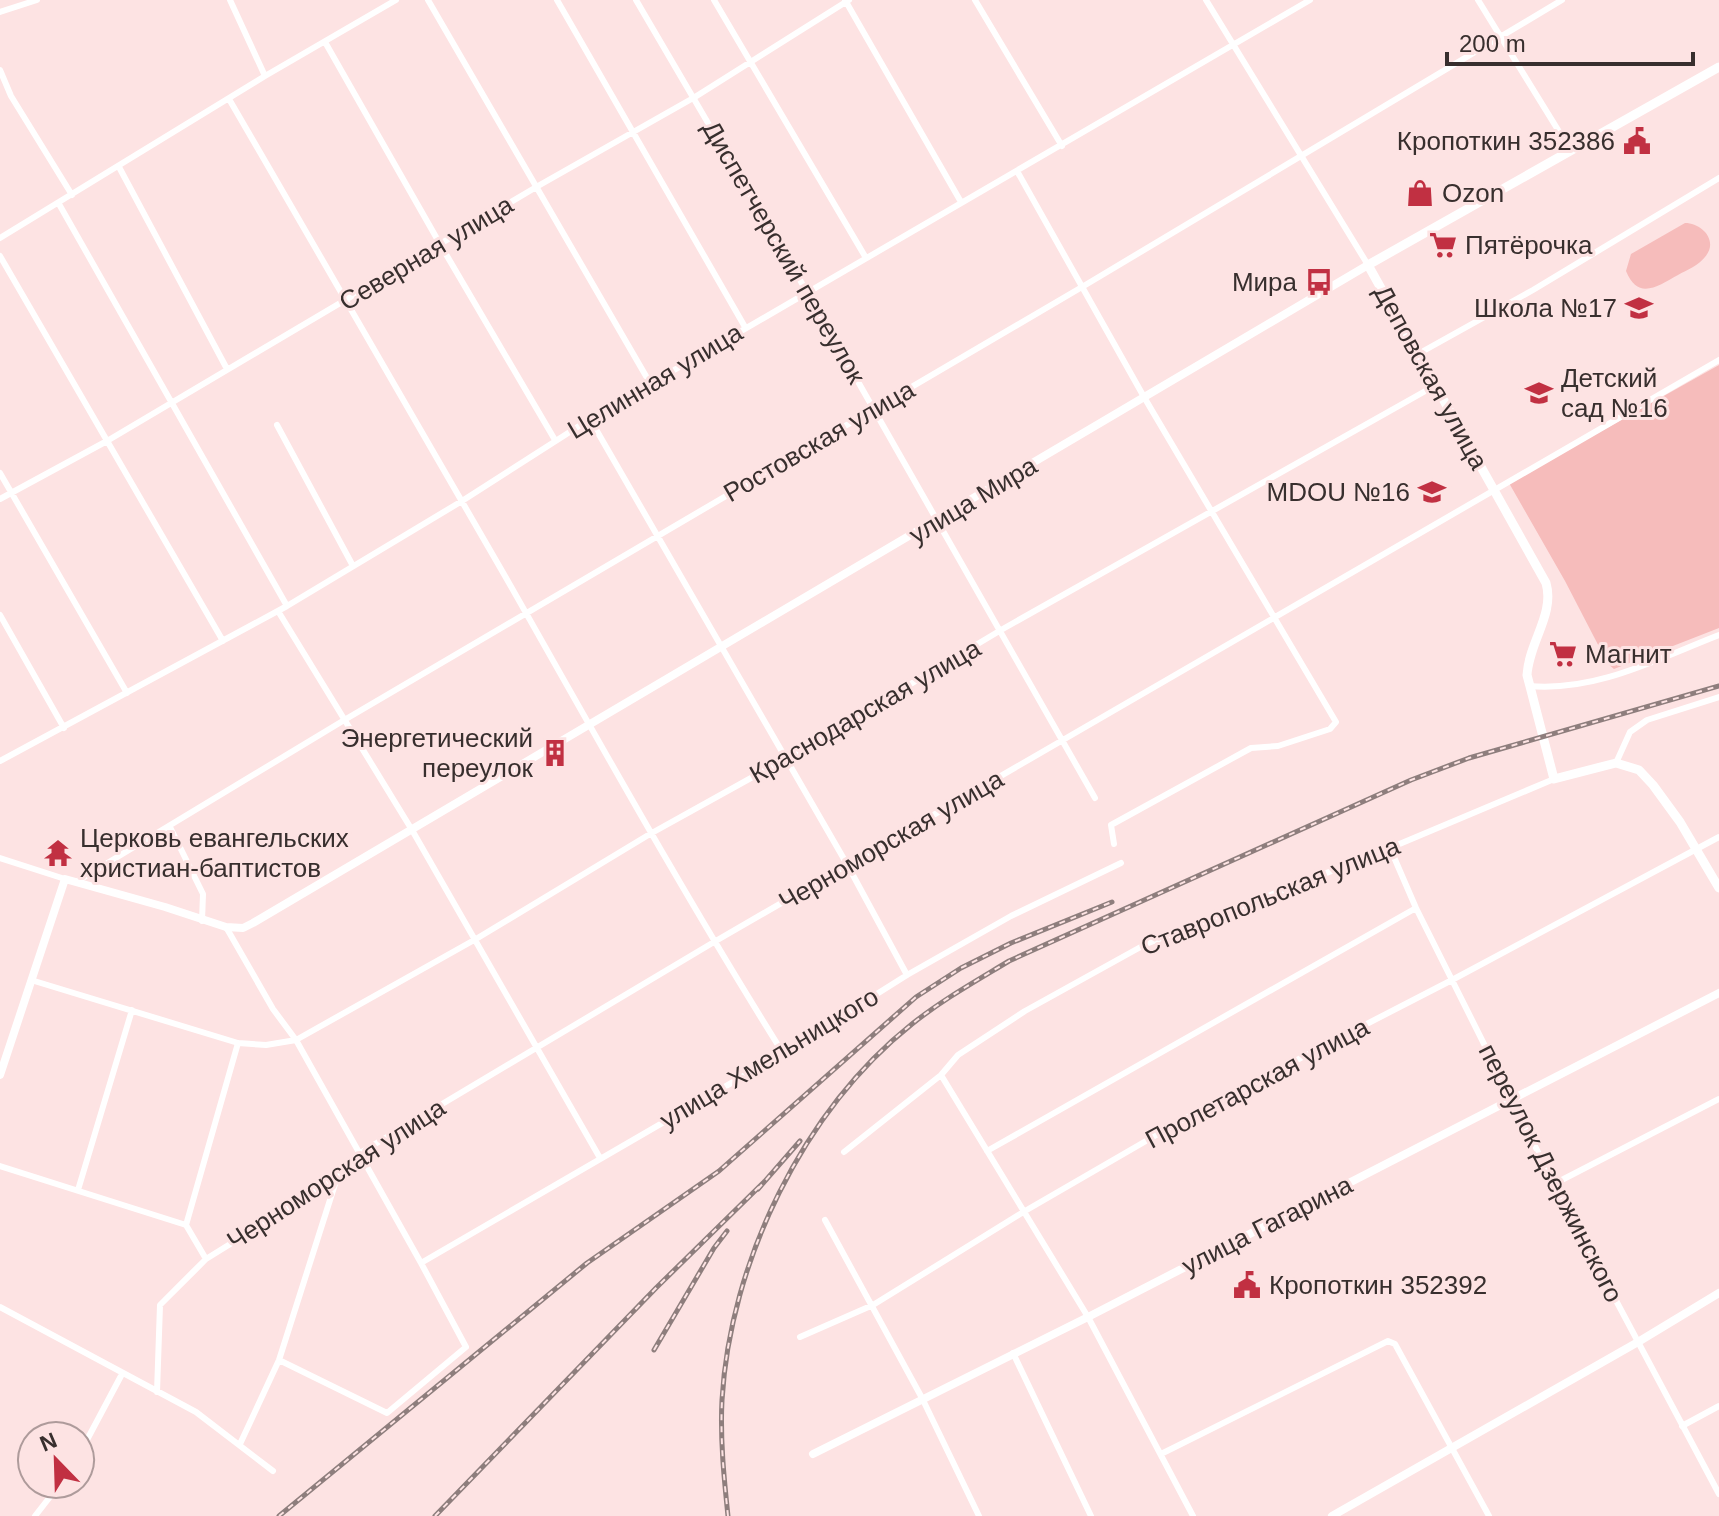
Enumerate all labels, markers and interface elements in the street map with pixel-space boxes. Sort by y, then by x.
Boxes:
scale bar [1447,16,1693,66]
text: 200 m [1459,30,1526,57]
street label: Диспетчерский переулок [696,115,872,389]
place label: Кропоткин 352386 [1397,126,1615,156]
public building icon: Кропоткин 352386 [1622,126,1652,156]
shop icon: Ozon [1405,178,1435,208]
place label: Ozon [1442,178,1504,208]
street label: Северная улица [334,189,519,317]
supermarket icon: Пятёрочка [1428,230,1458,260]
place label: Пятёрочка [1465,230,1593,260]
place label: Мира [1232,267,1298,297]
bus stop icon: Мира [1304,267,1334,297]
street label: Деповская улица [1368,280,1494,475]
place label: Школа №17 [1474,293,1617,323]
school or university icon: Школа №17 [1624,293,1654,323]
street label: Целинная улица [562,317,748,445]
place label: Детский сад №16 [1561,363,1668,423]
street label: Ростовская улица [718,374,920,508]
school or university icon: Детский сад №16 [1524,378,1554,408]
street label: улица Мира [904,450,1043,550]
place label: MDOU №16 [1267,477,1410,507]
school or university icon: MDOU №16 [1417,477,1447,507]
street label: Краснодарская улица [744,632,986,789]
supermarket icon: Магнит [1548,639,1578,669]
place label: Магнит [1585,639,1672,669]
place label: Энергетический переулок [341,723,534,783]
building icon: Энергетический переулок [540,738,570,768]
street label: Черноморская улица [773,763,1009,917]
place label: Церковь евангельских христиан-баптистов [80,823,349,883]
street label: Ставропольская улица [1136,830,1404,962]
temple icon: Церковь евангельских христиан-баптистов [43,838,73,868]
street label: улица Хмельницкого [654,981,884,1135]
street label: Пролетарская улица [1140,1011,1374,1155]
street label: переулок Дзержинского [1473,1039,1629,1307]
street label: Черноморская улица [221,1092,451,1256]
street label: улица Гагарина [1177,1169,1358,1281]
public building icon: Кропоткин 352392 [1232,1270,1262,1300]
place label: Кропоткин 352392 [1269,1270,1487,1300]
north arrow [16,1420,96,1500]
text: N [36,1427,61,1457]

